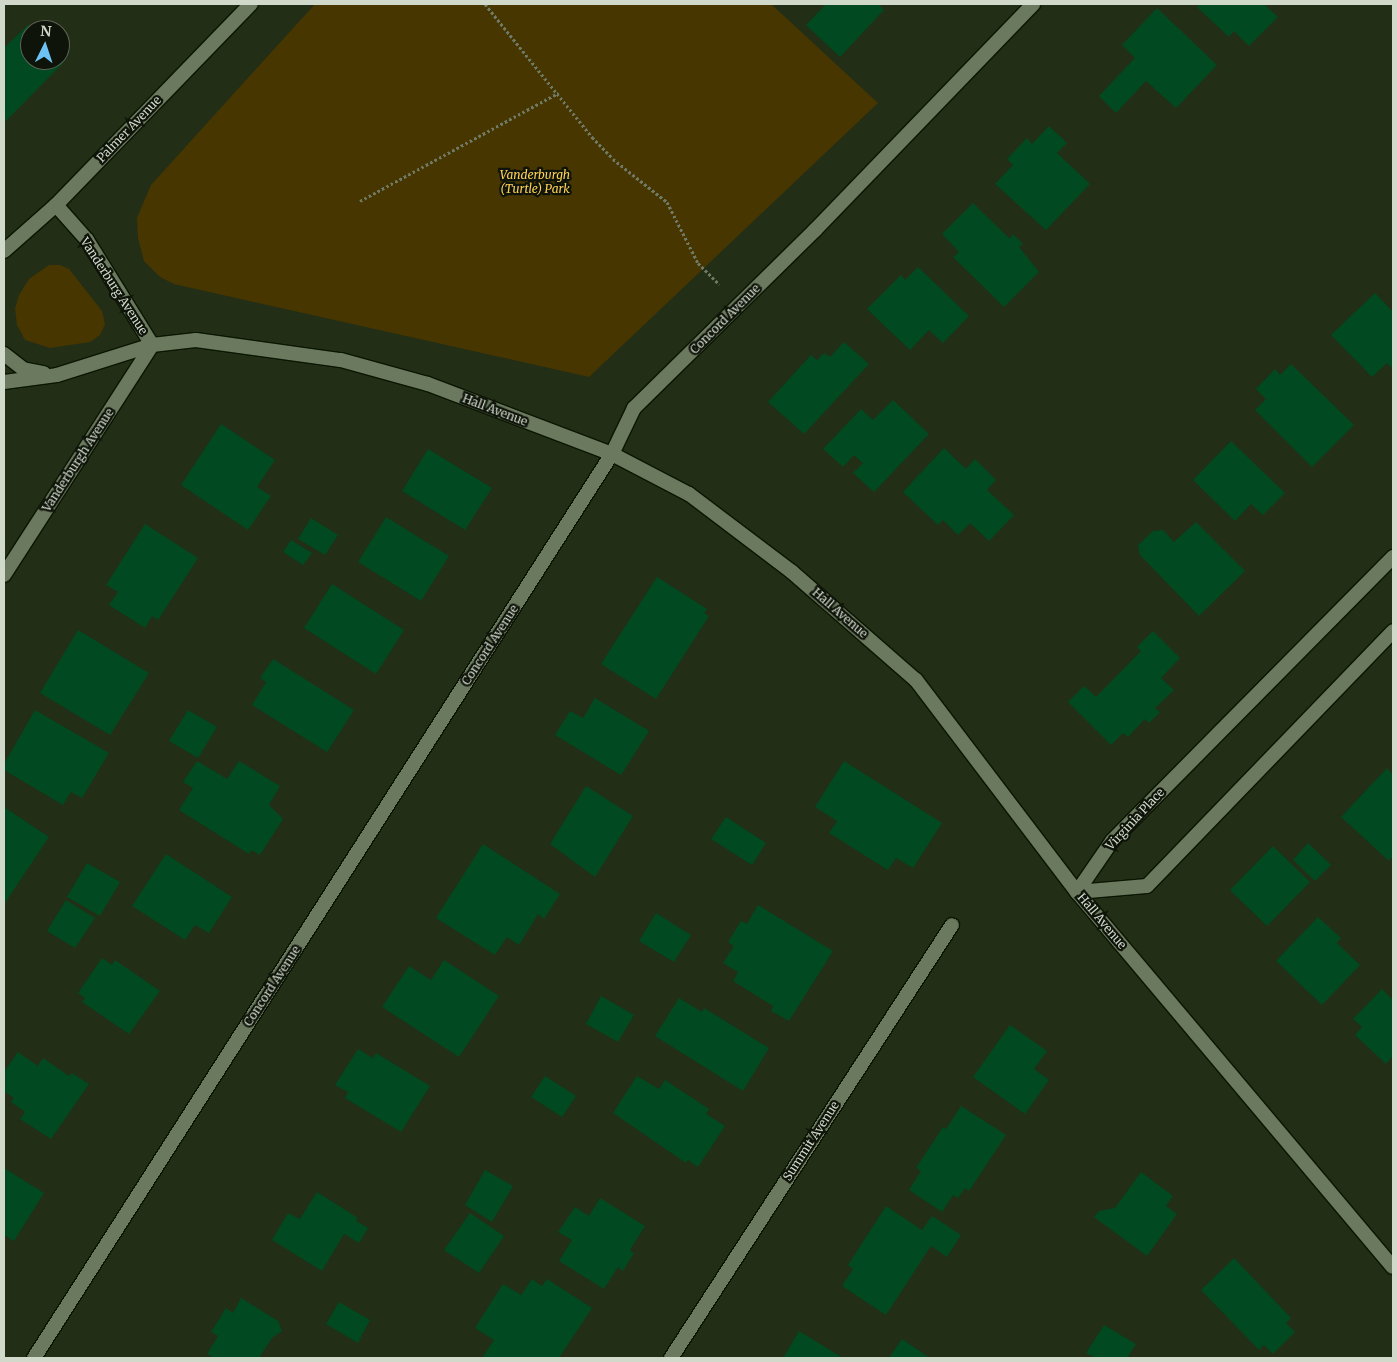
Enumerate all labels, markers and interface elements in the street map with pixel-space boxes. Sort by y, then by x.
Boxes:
north arrow [20,20,70,70]
text: N [40,22,52,40]
street label: Palmer Avenue [94,93,164,165]
park label: Vanderburgh (Turtle) Park [500,168,570,196]
street label: Vanderburg Avenue [77,235,151,337]
street label: Concord Avenue [687,281,763,357]
street label: Hall Avenue [460,391,530,429]
street label: Vanderburgh Avenue [39,406,117,514]
street label: Hall Avenue [809,585,871,641]
street label: Concord Avenue [459,602,521,688]
street label: Virginia Place [1103,785,1167,853]
street label: Hall Avenue [1074,890,1130,952]
street label: Concord Avenue [241,943,303,1029]
street label: Summit Avenue [780,1099,842,1183]

